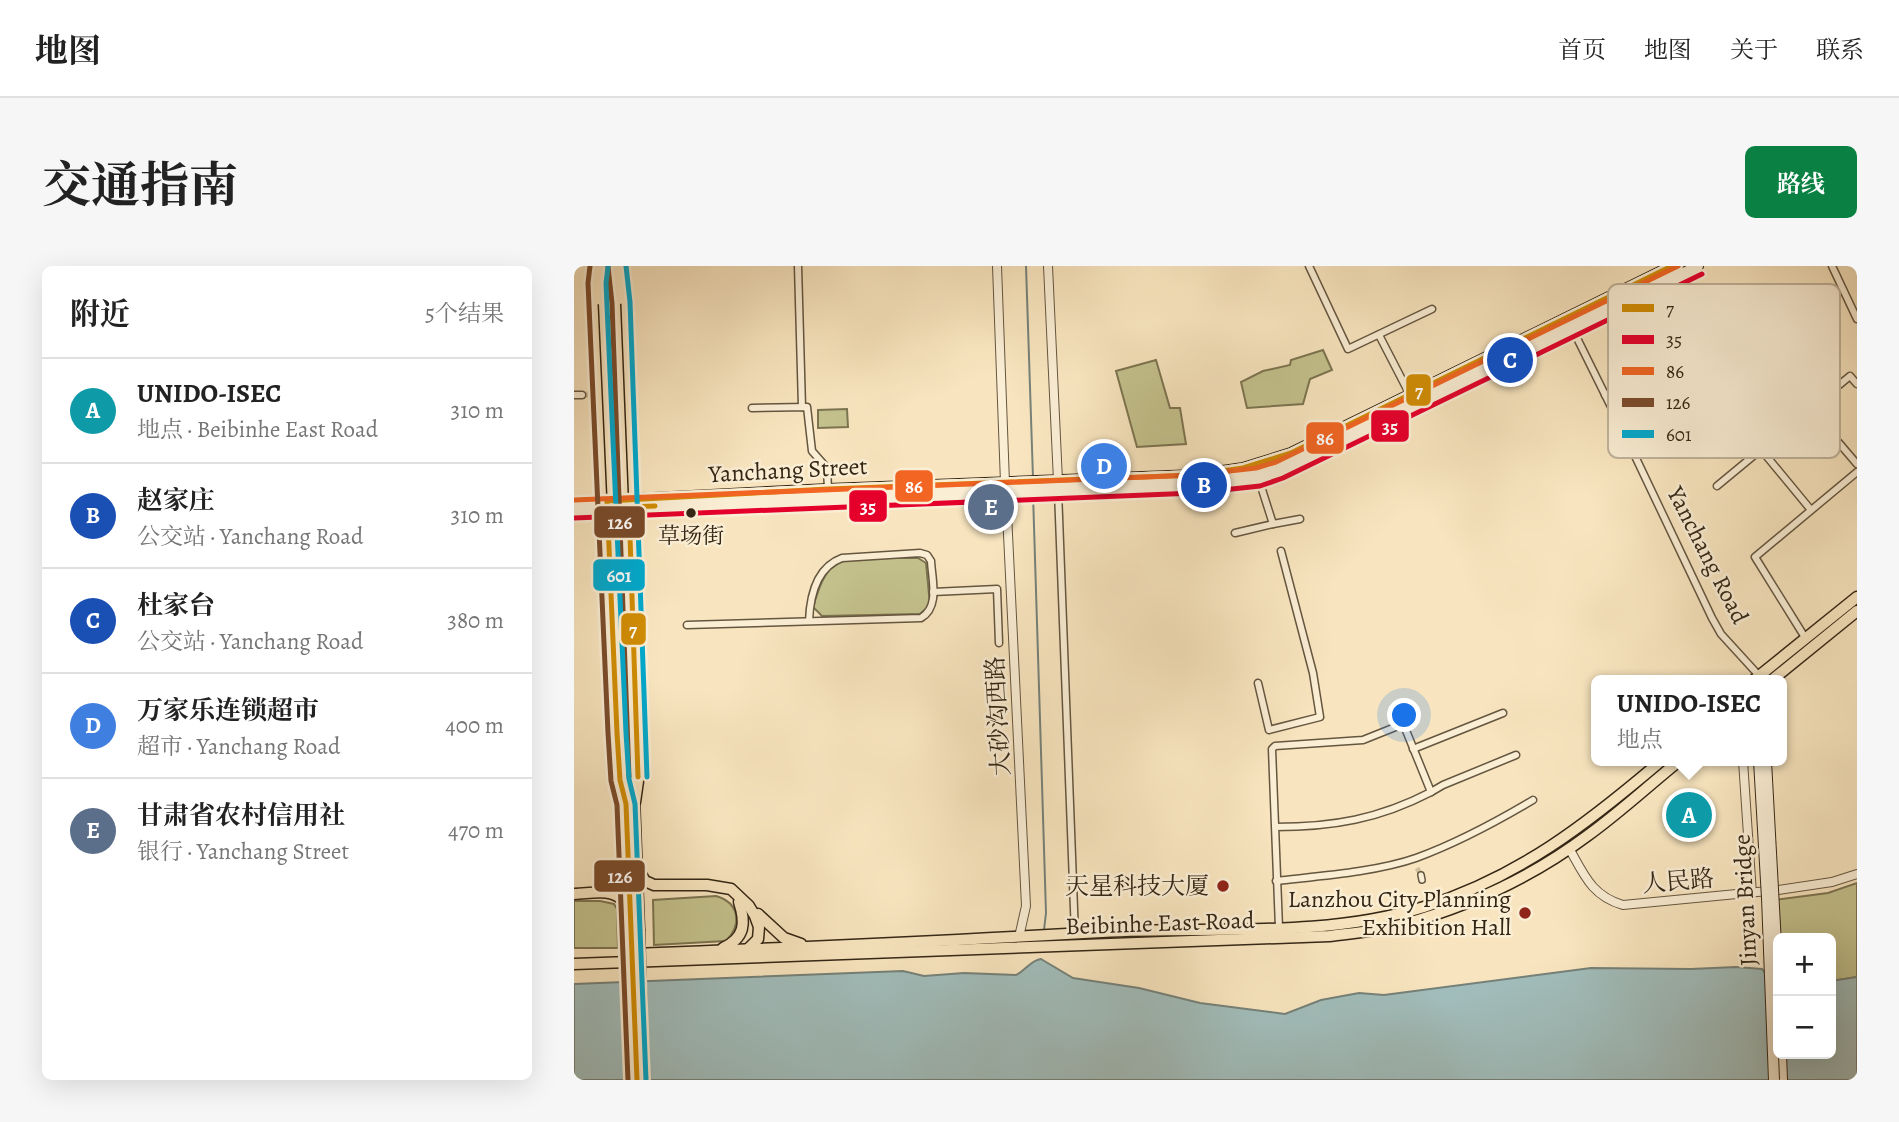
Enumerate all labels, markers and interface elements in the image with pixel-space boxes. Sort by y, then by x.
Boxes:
text: 地图 [35,28,101,73]
text: 首页 [1558,34,1606,66]
text: 地图 [1644,34,1692,66]
text: 关于 [1730,34,1778,66]
text: 联系 [1816,34,1864,66]
button: 路线 [1745,146,1857,218]
text: 交通指南 [42,152,238,219]
legend [1608,284,1840,458]
text: 附近 [70,294,130,334]
text: 7 [1666,296,1674,322]
text: 5个结果 [425,298,504,329]
text: 35 [1666,327,1682,353]
pin: C [1487,334,1533,386]
text: 86 [1666,359,1684,385]
line badge: 7 [1405,373,1432,407]
text: UNIDO-ISEC [137,376,281,411]
text: 7 [1415,378,1424,404]
text: 126 [1666,390,1691,416]
text: A [86,395,100,426]
text: 310 m [451,395,504,426]
line badge: 35 [1370,409,1410,443]
text: 地点 · Beibinhe East Road [137,414,378,445]
text: 35 [1382,414,1398,440]
line badge: 86 [1305,421,1345,455]
text: 601 [1666,422,1692,448]
text: 86 [1316,426,1334,452]
pin: D [1081,440,1127,492]
street label: Yanchang Street [707,450,868,490]
pin: B [1181,459,1227,511]
line badge: 86 [894,469,934,503]
text: 86 [905,474,923,500]
street label: Yanchang Road [1659,480,1756,629]
pin: E [968,481,1014,533]
text: 赵家庄 [137,483,215,518]
line badge: 35 [848,489,888,523]
text: 35 [860,494,876,520]
text: B [86,500,100,531]
text: 310 m [451,500,504,531]
line badge: 126 [593,505,646,539]
marker: 草场街 [684,506,698,520]
text: 126 [608,510,633,536]
text: 公交站 · Yanchang Road [137,521,363,552]
place label: 草场街 [658,521,724,551]
line badge: 601 [592,558,646,592]
text: 601 [606,563,632,589]
text: 杜家台 [137,588,215,623]
text: C [86,605,100,636]
text: 380 m [447,605,504,636]
line badge: 7 [620,612,647,646]
text: 7 [629,617,638,643]
text: 公交站 · Yanchang Road [137,626,363,657]
street label: 大砂沟西路 [979,655,1017,777]
popup [1591,675,1787,766]
text: UNIDO-ISEC [1617,686,1761,721]
text: 万家乐连锁超市 [137,693,319,728]
your location [1387,698,1421,732]
text: D [85,710,101,741]
text: 400 m [445,710,504,741]
text: 地点 [1617,724,1663,755]
text: 超市 · Yanchang Road [137,731,340,762]
pin: A [1666,789,1712,841]
text: 甘肃省农村信用社 [137,798,345,833]
text: E [86,815,100,846]
text: 470 m [448,815,504,846]
street label: Jinyan Bridge [1726,833,1764,967]
text: 银行 · Yanchang Street [137,836,349,867]
line badge: 126 [593,859,646,893]
street label: 人民路 [1641,862,1715,900]
text: 126 [608,864,633,890]
place label: 天星科技大厦 [1065,870,1209,902]
marker: 天星科技大厦 [1215,878,1231,894]
place label: Lanzhou City Planning Exhibition Hall [1288,883,1511,943]
street label: Beibinhe East Road [1065,904,1255,942]
marker: Lanzhou City Planning Exhibition Hall [1517,905,1533,921]
map controls [1773,933,1836,1059]
button: + [1773,933,1836,996]
button: − [1773,996,1836,1059]

